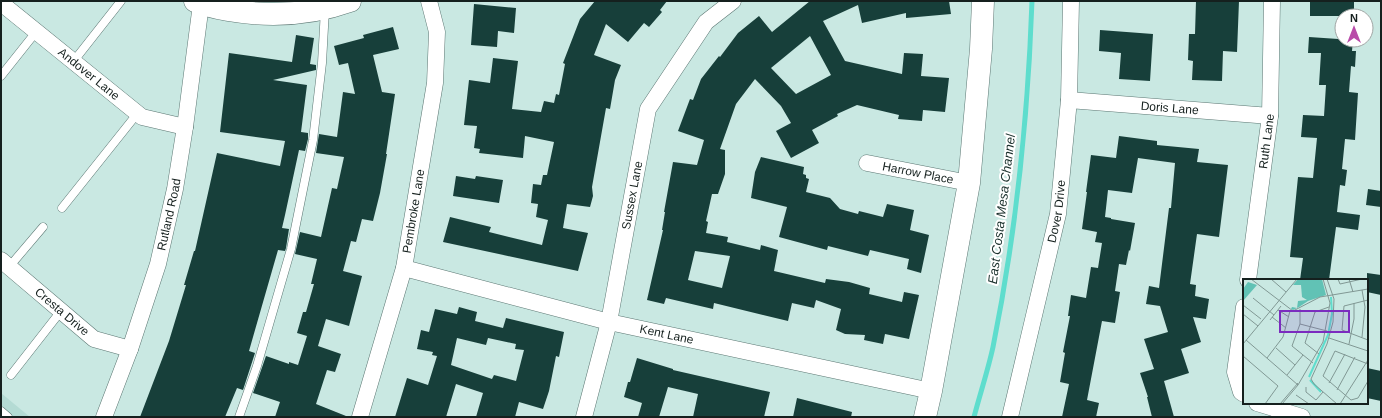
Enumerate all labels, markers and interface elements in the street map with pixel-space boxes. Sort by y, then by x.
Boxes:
north arrow [1334,8,1374,48]
text: N [1350,12,1358,24]
street label: Andover Lane [55,45,123,103]
street label: Doris Lane [1140,99,1200,117]
street label: Ruth Lane [1256,113,1277,170]
water label: East Costa Mesa Channel [985,132,1018,285]
street label: Harrow Place [881,159,955,187]
street label: Sussex Lane [619,160,645,231]
street label: Pembroke Lane [400,168,427,254]
street label: Rutland Road [154,177,184,252]
street label: Dover Drive [1044,179,1068,244]
inset map [1243,279,1368,404]
street label: Cresta Drive [32,285,92,339]
street label: Kent Lane [638,322,695,347]

